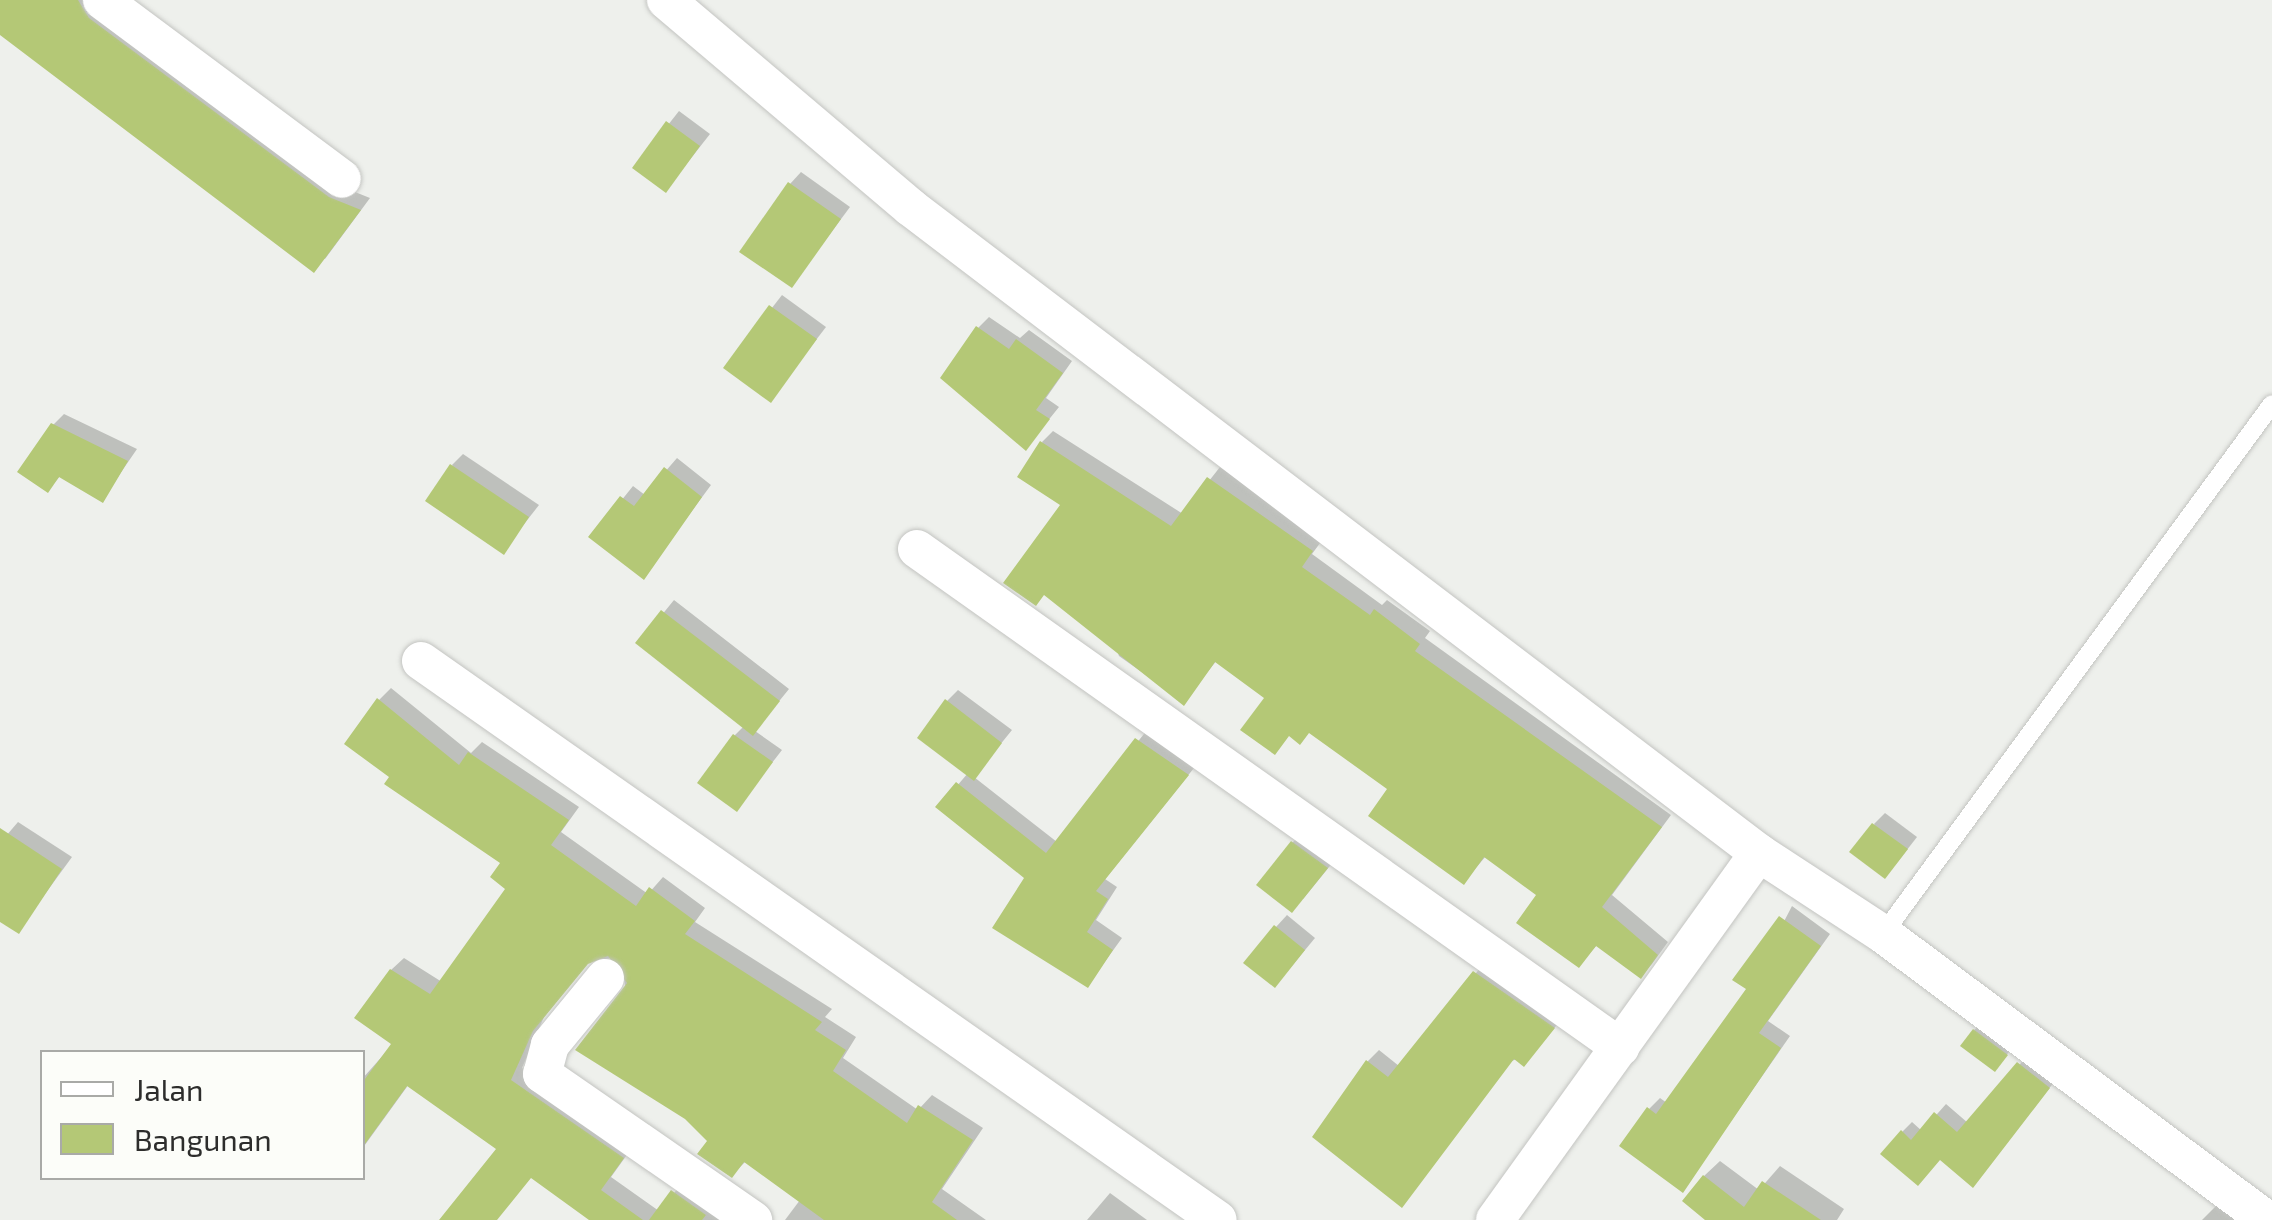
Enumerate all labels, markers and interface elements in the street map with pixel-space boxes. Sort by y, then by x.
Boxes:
legend [40,1050,365,1180]
text: Jalan [134,1071,203,1107]
text: Bangunan [134,1121,272,1157]

